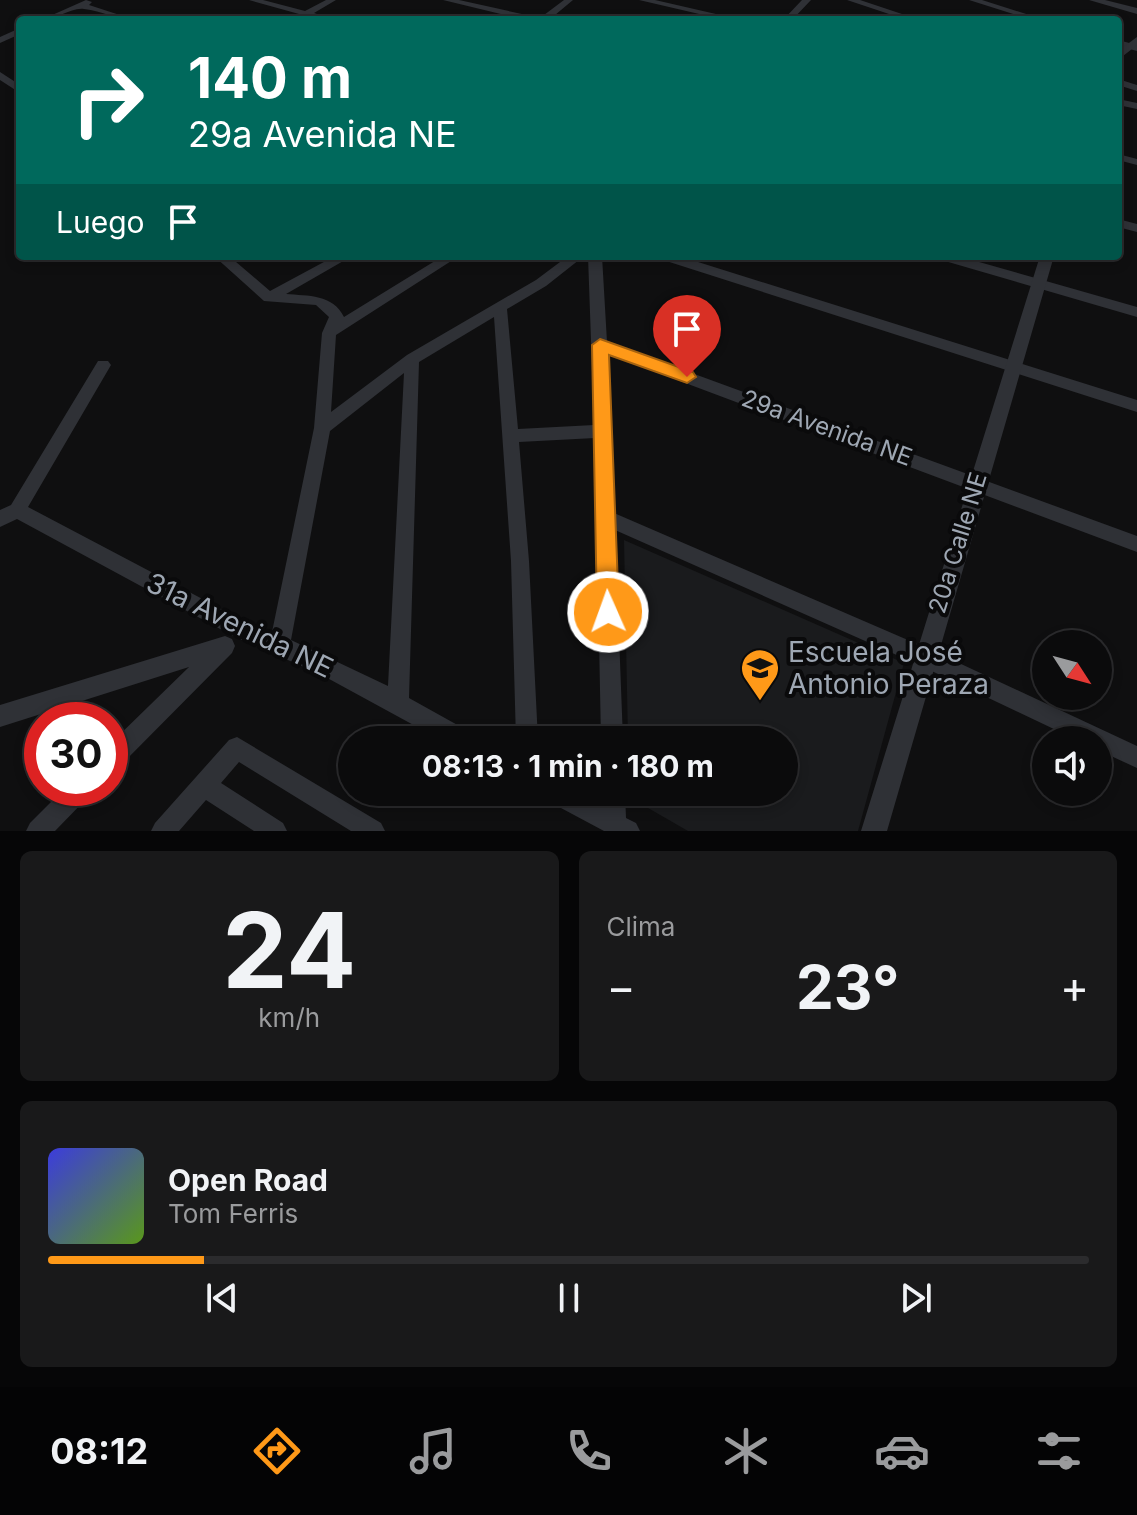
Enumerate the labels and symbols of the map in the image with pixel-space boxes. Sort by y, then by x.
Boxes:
pin [653,295,721,377]
street label: 29a Avenida NE [738,383,916,472]
street label: 20a Calle NE [922,469,993,617]
street label: 31a Avenida NE [141,565,339,685]
position arrow [566,570,650,654]
north arrow [1032,630,1112,710]
place label: Escuela José Antonio Peraza [788,635,989,701]
school or university icon: Escuela José Antonio Peraza [739,647,781,702]
speed limit sign: 30 [24,702,128,806]

